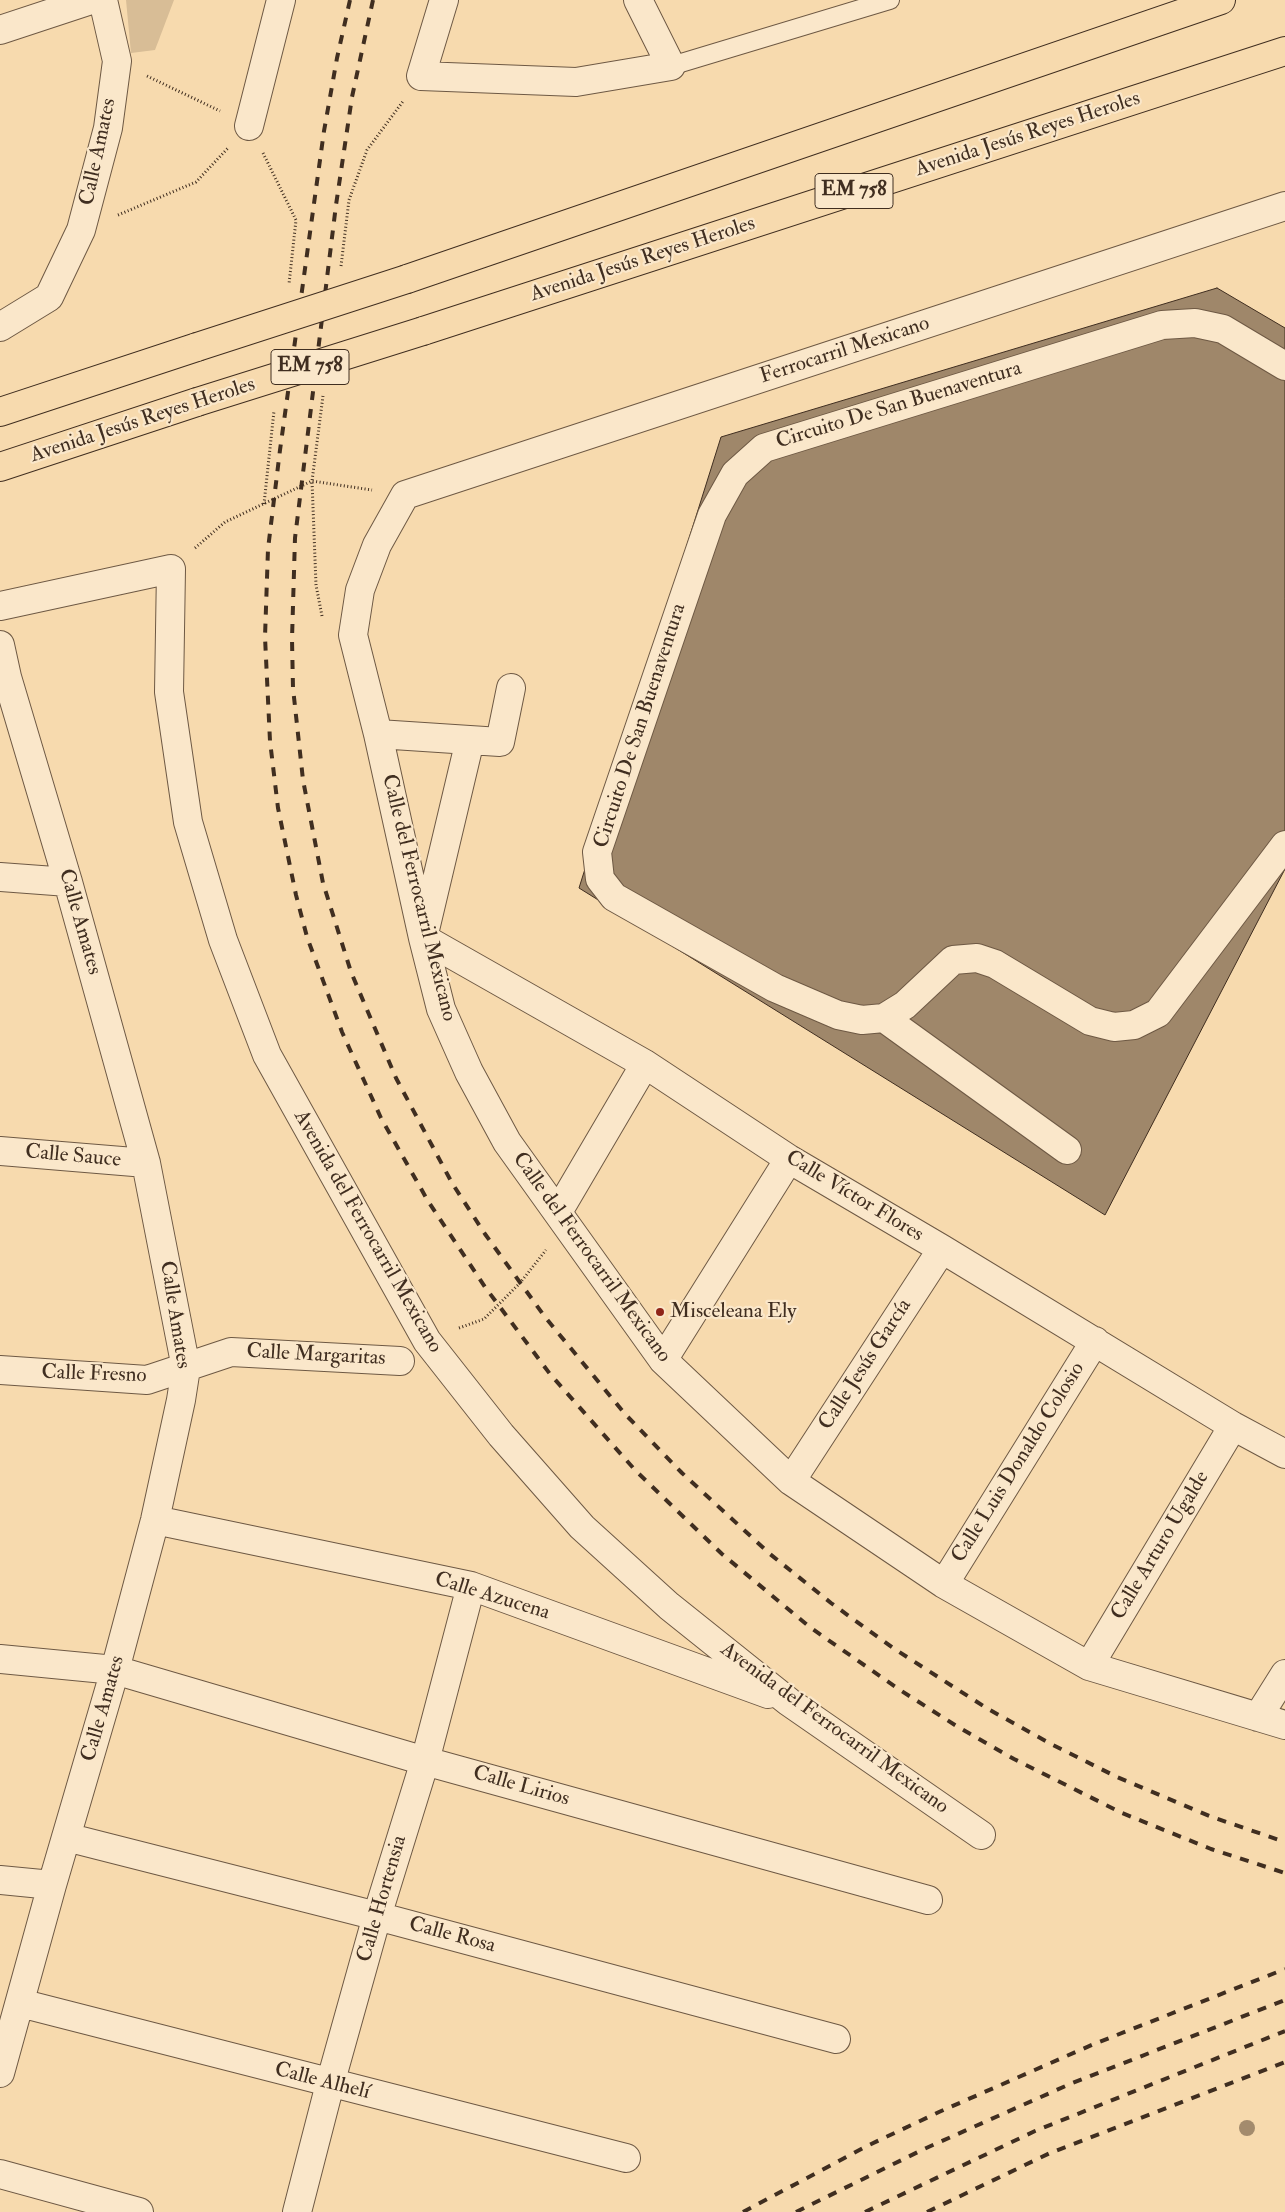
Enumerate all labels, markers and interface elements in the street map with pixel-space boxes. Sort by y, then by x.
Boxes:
street label: Avenida Jesús Reyes Heroles [912,87,1144,183]
street label: Calle Amates [75,96,123,208]
road number: EM 758 [815,174,893,208]
street label: Avenida Jesús Reyes Heroles [527,212,759,308]
street label: Ferrocarril Mexicano [757,312,933,390]
road number: EM 758 [271,350,349,384]
street label: Circuito De San Buenaventura [773,357,1025,455]
street label: Avenida Jesús Reyes Heroles [27,373,259,469]
street label: Circuito De San Buenaventura [590,601,692,851]
street label: Calle del Ferrocarril Mexicano [375,772,461,1024]
street label: Calle Amates [52,866,106,978]
street label: Avenida del Ferrocarril Mexicano [287,1106,447,1358]
street label: Calle Sauce [24,1140,122,1174]
street label: Calle Víctor Flores [781,1146,927,1248]
street label: Calle del Ferrocarril Mexicano [506,1148,676,1368]
street label: Calle Amates [153,1259,195,1371]
street label: Calle Jesús García [814,1295,918,1435]
place label: Misceleana Ely [670,1299,797,1325]
marker: Misceleana Ely [654,1306,666,1318]
street label: Calle Margaritas [246,1340,386,1372]
street label: Calle Luis Donaldo Colosio [947,1358,1091,1568]
street label: Calle Fresno [41,1361,147,1389]
street label: Calle Arturo Ugalde [1107,1467,1215,1625]
street label: Calle Azucena [431,1568,553,1626]
street label: Avenida del Ferrocarril Mexicano [715,1638,953,1820]
street label: Calle Amates [77,1653,131,1765]
street label: Calle Lirios [470,1761,572,1813]
street label: Calle Hortensia [353,1833,413,1965]
street label: Calle Rosa [406,1912,498,1960]
street label: Calle Alhelí [272,2058,372,2106]

